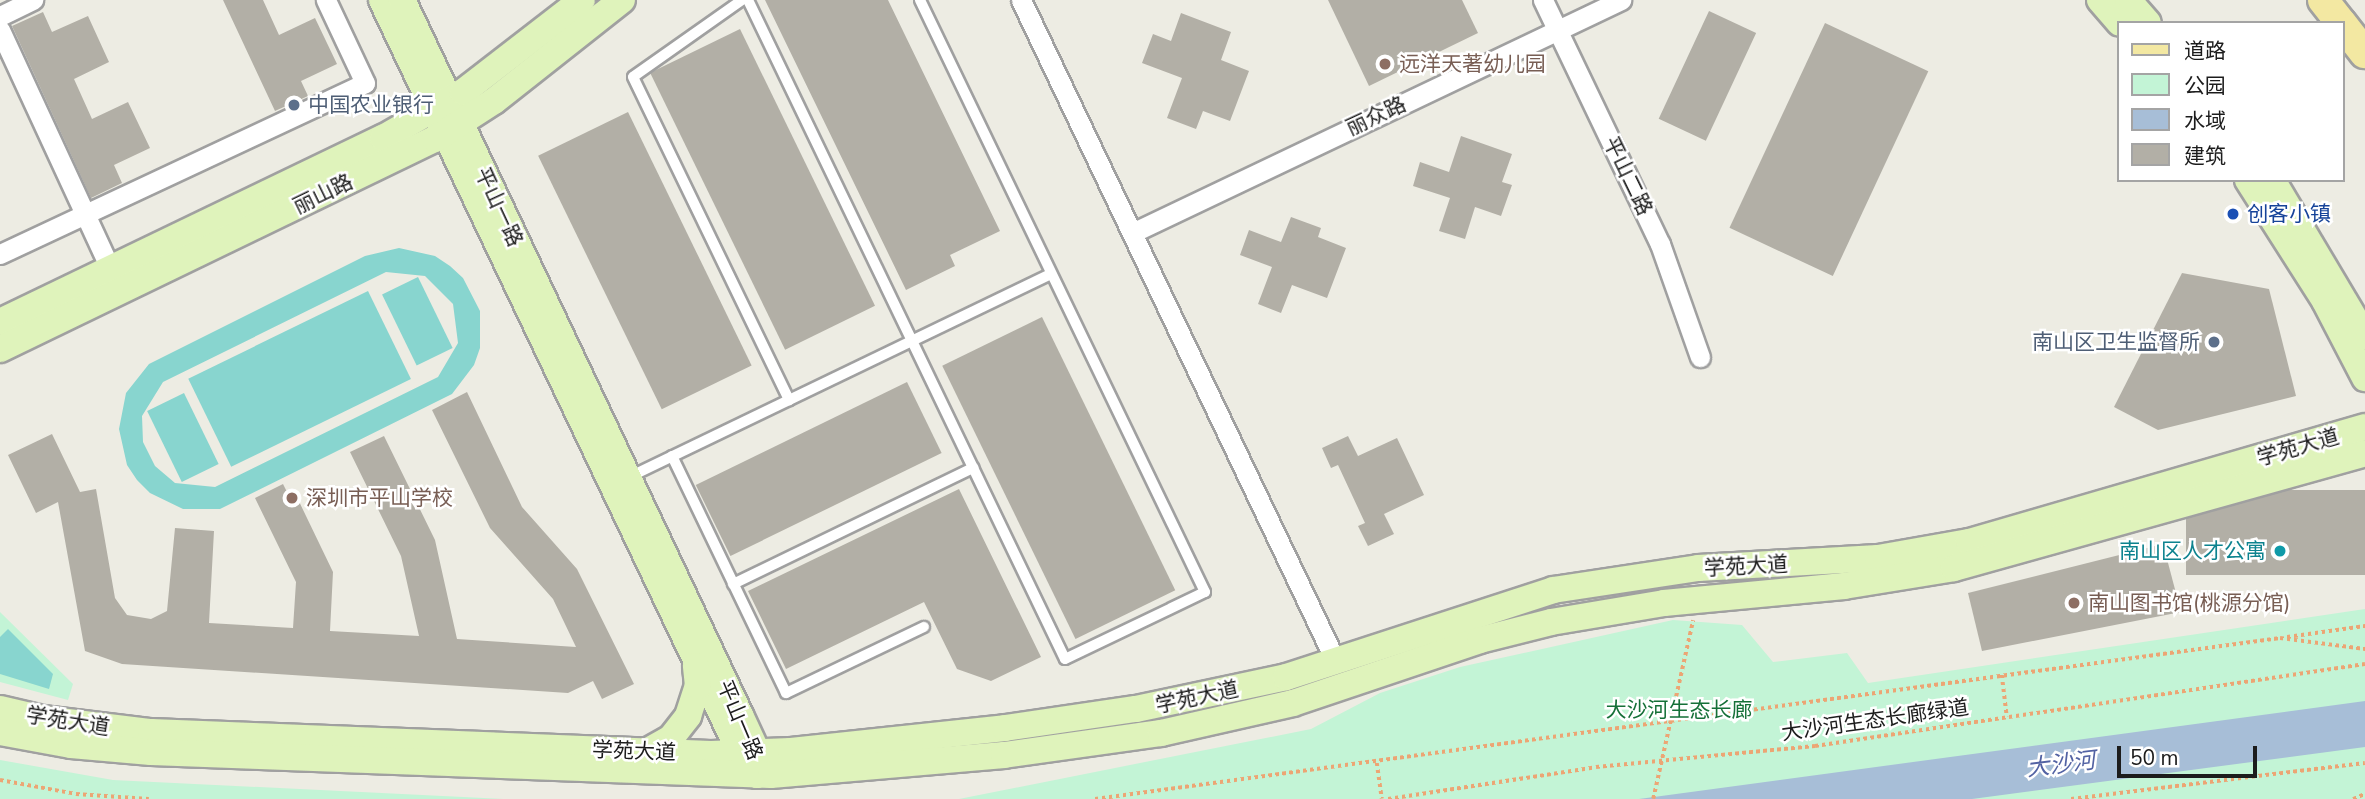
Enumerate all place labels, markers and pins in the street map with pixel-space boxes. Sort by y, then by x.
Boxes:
place label: 远洋天著幼儿园 [1399,51,1546,77]
marker: 远洋天著幼儿园 [1377,56,1393,72]
place label: 中国农业银行 [308,92,434,118]
marker: 中国农业银行 [286,97,302,113]
place label: 创客小镇 [2247,201,2331,227]
marker: 创客小镇 [2225,206,2241,222]
place label: 南山区卫生监督所 [2032,329,2200,355]
marker: 南山区卫生监督所 [2206,334,2222,350]
place label: 深圳市平山学校 [306,485,453,511]
marker: 深圳市平山学校 [284,490,300,506]
place label: 南山区人才公寓 [2119,538,2266,564]
marker: 南山区人才公寓 [2272,543,2288,559]
place label: 南山图书馆(桃源分馆) [2088,590,2290,616]
marker: 南山图书馆(桃源分馆) [2066,595,2082,611]

